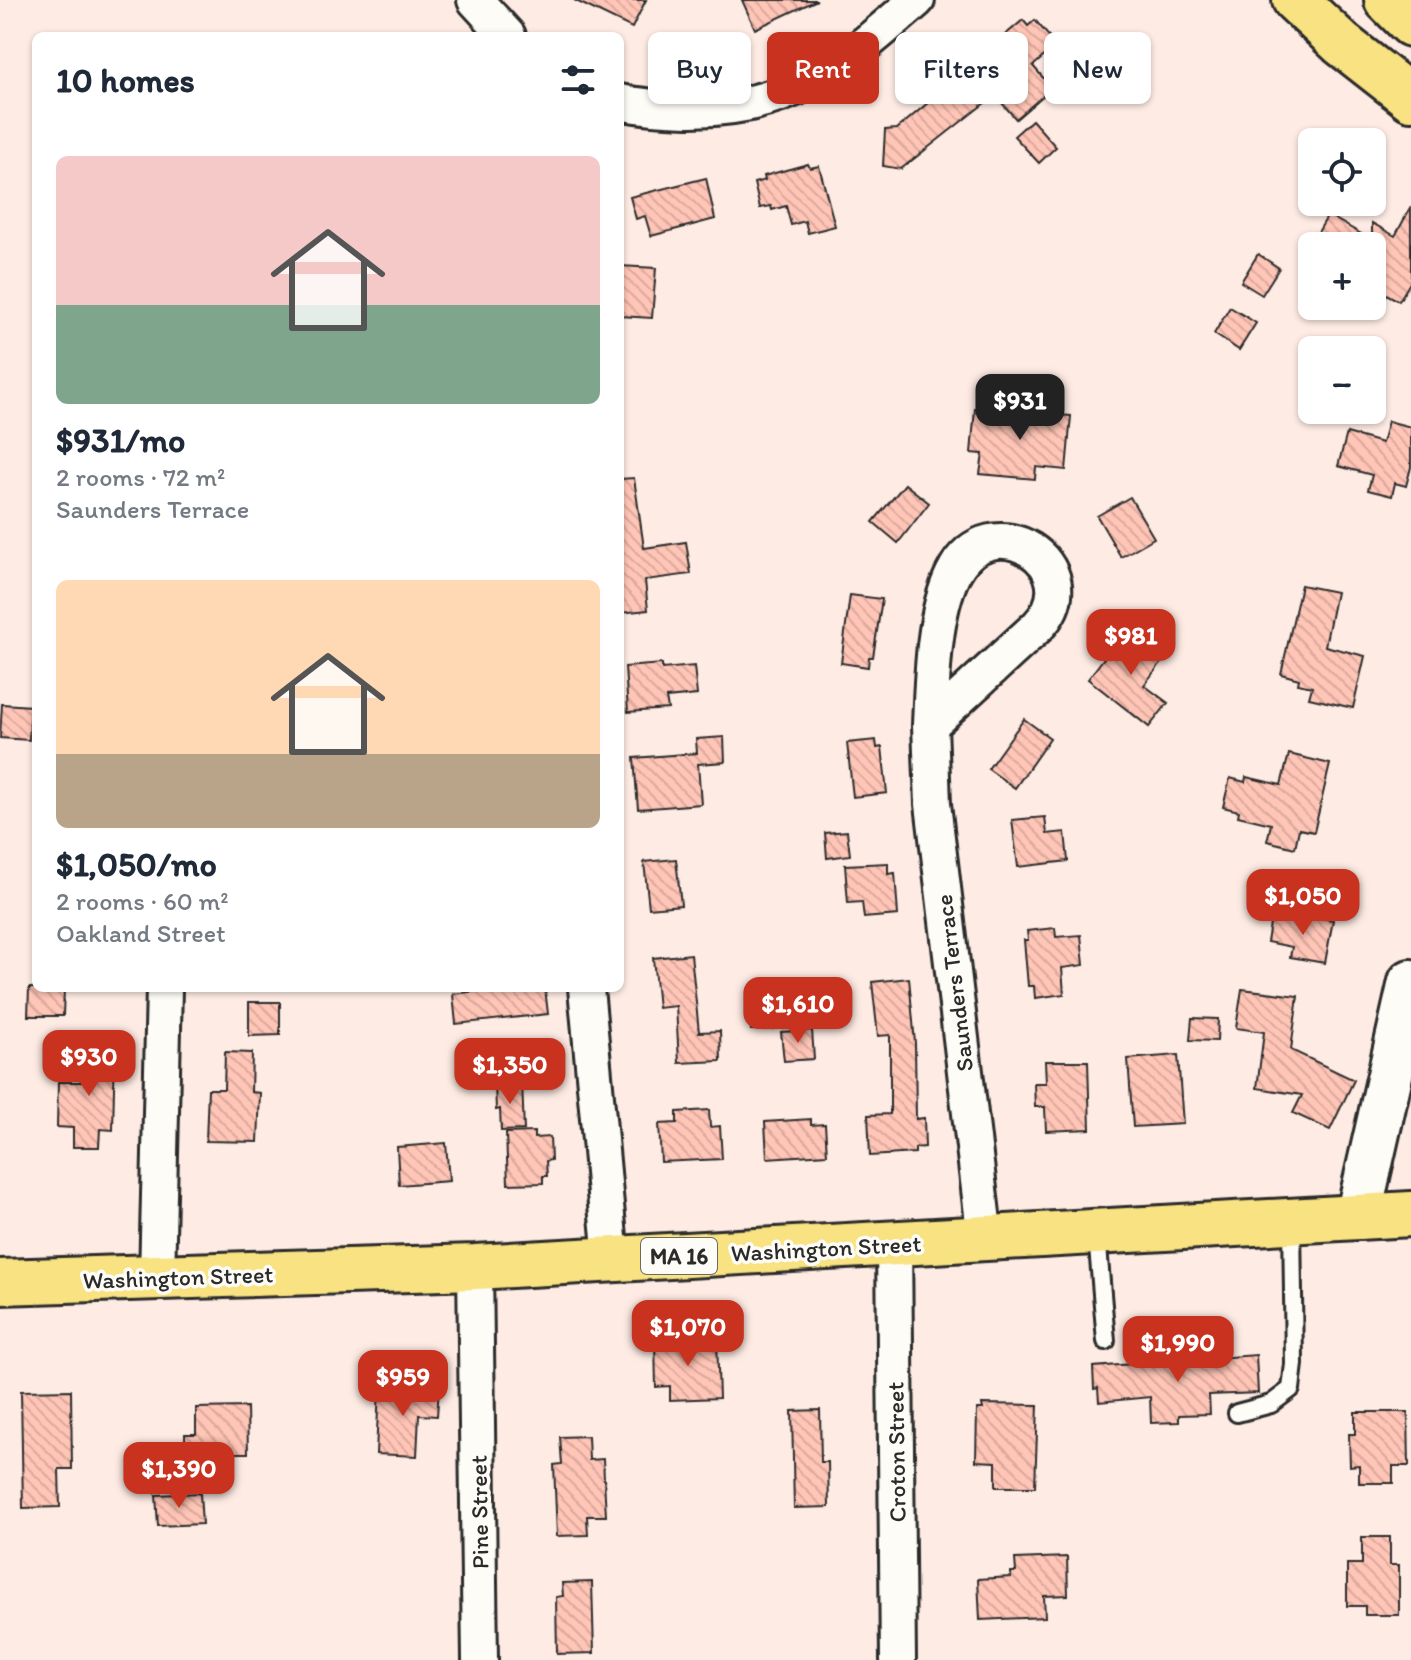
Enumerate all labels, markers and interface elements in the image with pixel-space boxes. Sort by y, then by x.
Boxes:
chip: Buy [648,32,751,104]
chip: Rent [767,32,879,104]
chip: Filters [895,32,1028,104]
chip: New [1044,32,1151,104]
icon: filters [556,58,600,102]
text: 10 homes [56,60,195,101]
map controls [1298,128,1386,424]
button: locate [1298,128,1386,216]
icon: home [256,208,400,352]
button: + [1298,232,1386,320]
button: − [1298,336,1386,424]
pin: $931 [973,374,1067,442]
text: $931 [993,384,1047,416]
text: $931/mo [56,420,185,461]
text: 2 rooms · 72 m² [56,461,225,493]
text: Saunders Terrace [56,493,249,525]
pin: $981 [1084,609,1178,677]
text: $981 [1104,619,1158,651]
icon: home [256,632,400,776]
text: $1,050/mo [56,844,217,885]
pin: $1,050 [1238,869,1368,937]
text: $1,050 [1264,879,1342,911]
text: 2 rooms · 60 m² [56,885,229,917]
street label: Saunders Terrace [929,893,979,1073]
text: Oakland Street [56,917,226,949]
pin: $1,610 [733,977,863,1045]
text: $1,610 [761,987,835,1019]
pin: $930 [42,1030,136,1098]
pin: $1,350 [445,1038,575,1106]
text: $930 [61,1040,117,1072]
text: $1,350 [472,1048,548,1080]
street label: Washington Street [730,1229,922,1267]
road number: MA 16 [641,1238,717,1274]
street label: Washington Street [82,1259,274,1295]
pin: $1,070 [623,1300,753,1368]
text: $1,070 [650,1310,726,1342]
pin: $1,990 [1113,1316,1243,1384]
text: $1,990 [1141,1326,1215,1358]
pin: $959 [356,1350,450,1418]
text: $959 [376,1360,430,1392]
street label: Croton Street [880,1381,912,1523]
pin: $1,390 [114,1442,244,1510]
text: $1,390 [141,1452,217,1484]
street label: Pine Street [464,1455,494,1569]

